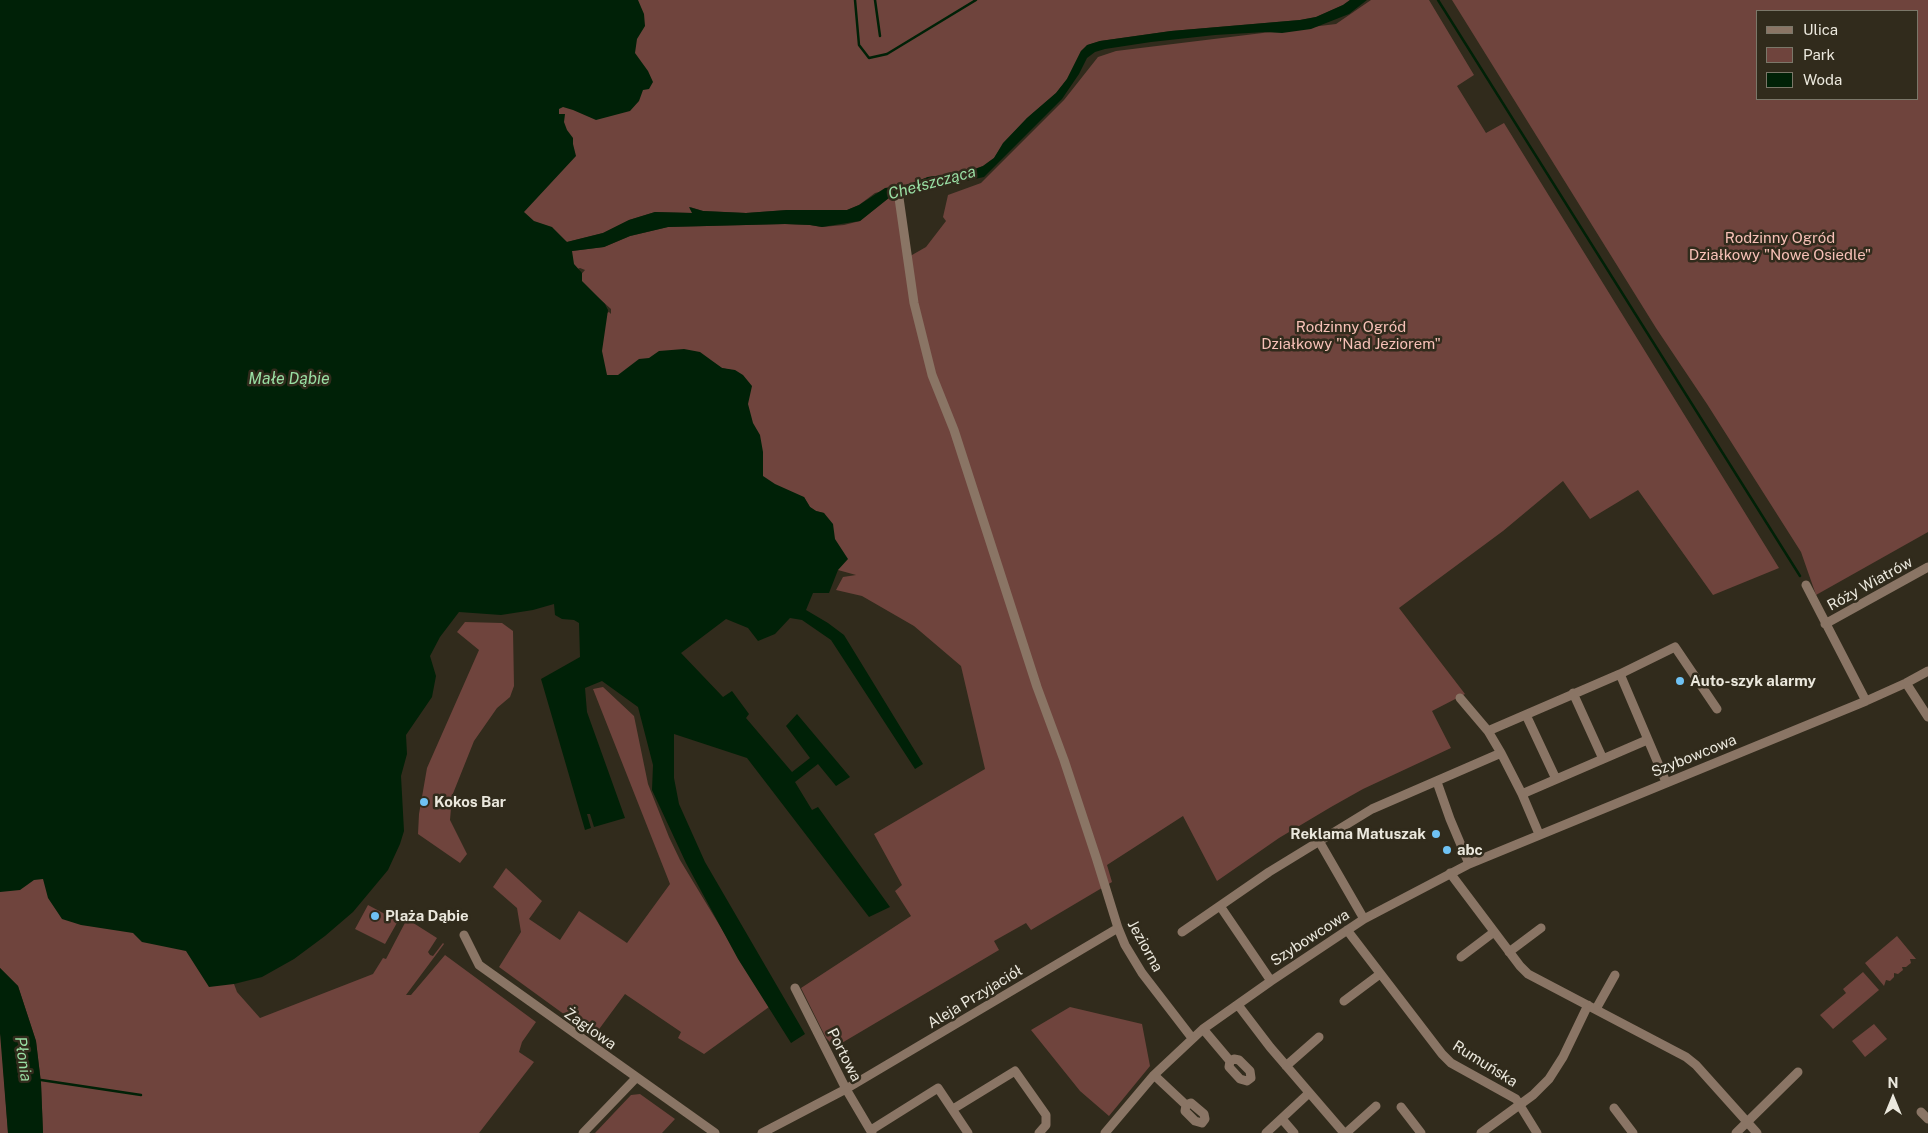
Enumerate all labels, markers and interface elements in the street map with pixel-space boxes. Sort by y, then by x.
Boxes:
legend [1756,10,1918,100]
text: Ulica [1803,21,1838,38]
text: Park [1803,46,1835,63]
text: Woda [1803,71,1842,88]
water label: Chełszcząca [886,162,978,204]
park label: Rodzinny Ogród Działkowy "Nowe Osiedle" [1689,229,1871,264]
park label: Rodzinny Ogród Działkowy "Nad Jeziorem" [1261,318,1441,353]
water label: Małe Dąbie [248,369,330,389]
street label: Róży Wiatrów [1824,553,1916,615]
place label: Auto-szyk alarmy [1690,672,1816,690]
marker: Auto-szyk alarmy [1674,675,1686,687]
street label: Szybowcowa [1649,731,1739,781]
place label: Kokos Bar [434,793,506,811]
marker: Kokos Bar [418,796,430,808]
place label: Reklama Matuszak [1290,825,1426,843]
marker: Reklama Matuszak [1430,828,1442,840]
place label: abc [1457,841,1483,859]
marker: abc [1441,844,1453,856]
street label: Szybowcowa [1267,906,1353,970]
place label: Plaża Dąbie [385,907,469,925]
marker: Plaża Dąbie [369,910,381,922]
street label: Jeziorna [1123,917,1167,975]
street label: Aleja Przyjaciół [924,962,1026,1032]
street label: Żaglowa [560,1005,620,1053]
street label: Portowa [823,1025,865,1085]
water label: Płonia [10,1035,36,1083]
street label: Rumuńska [1449,1037,1521,1091]
north arrow [1868,1073,1918,1123]
text: N [1888,1075,1898,1091]

